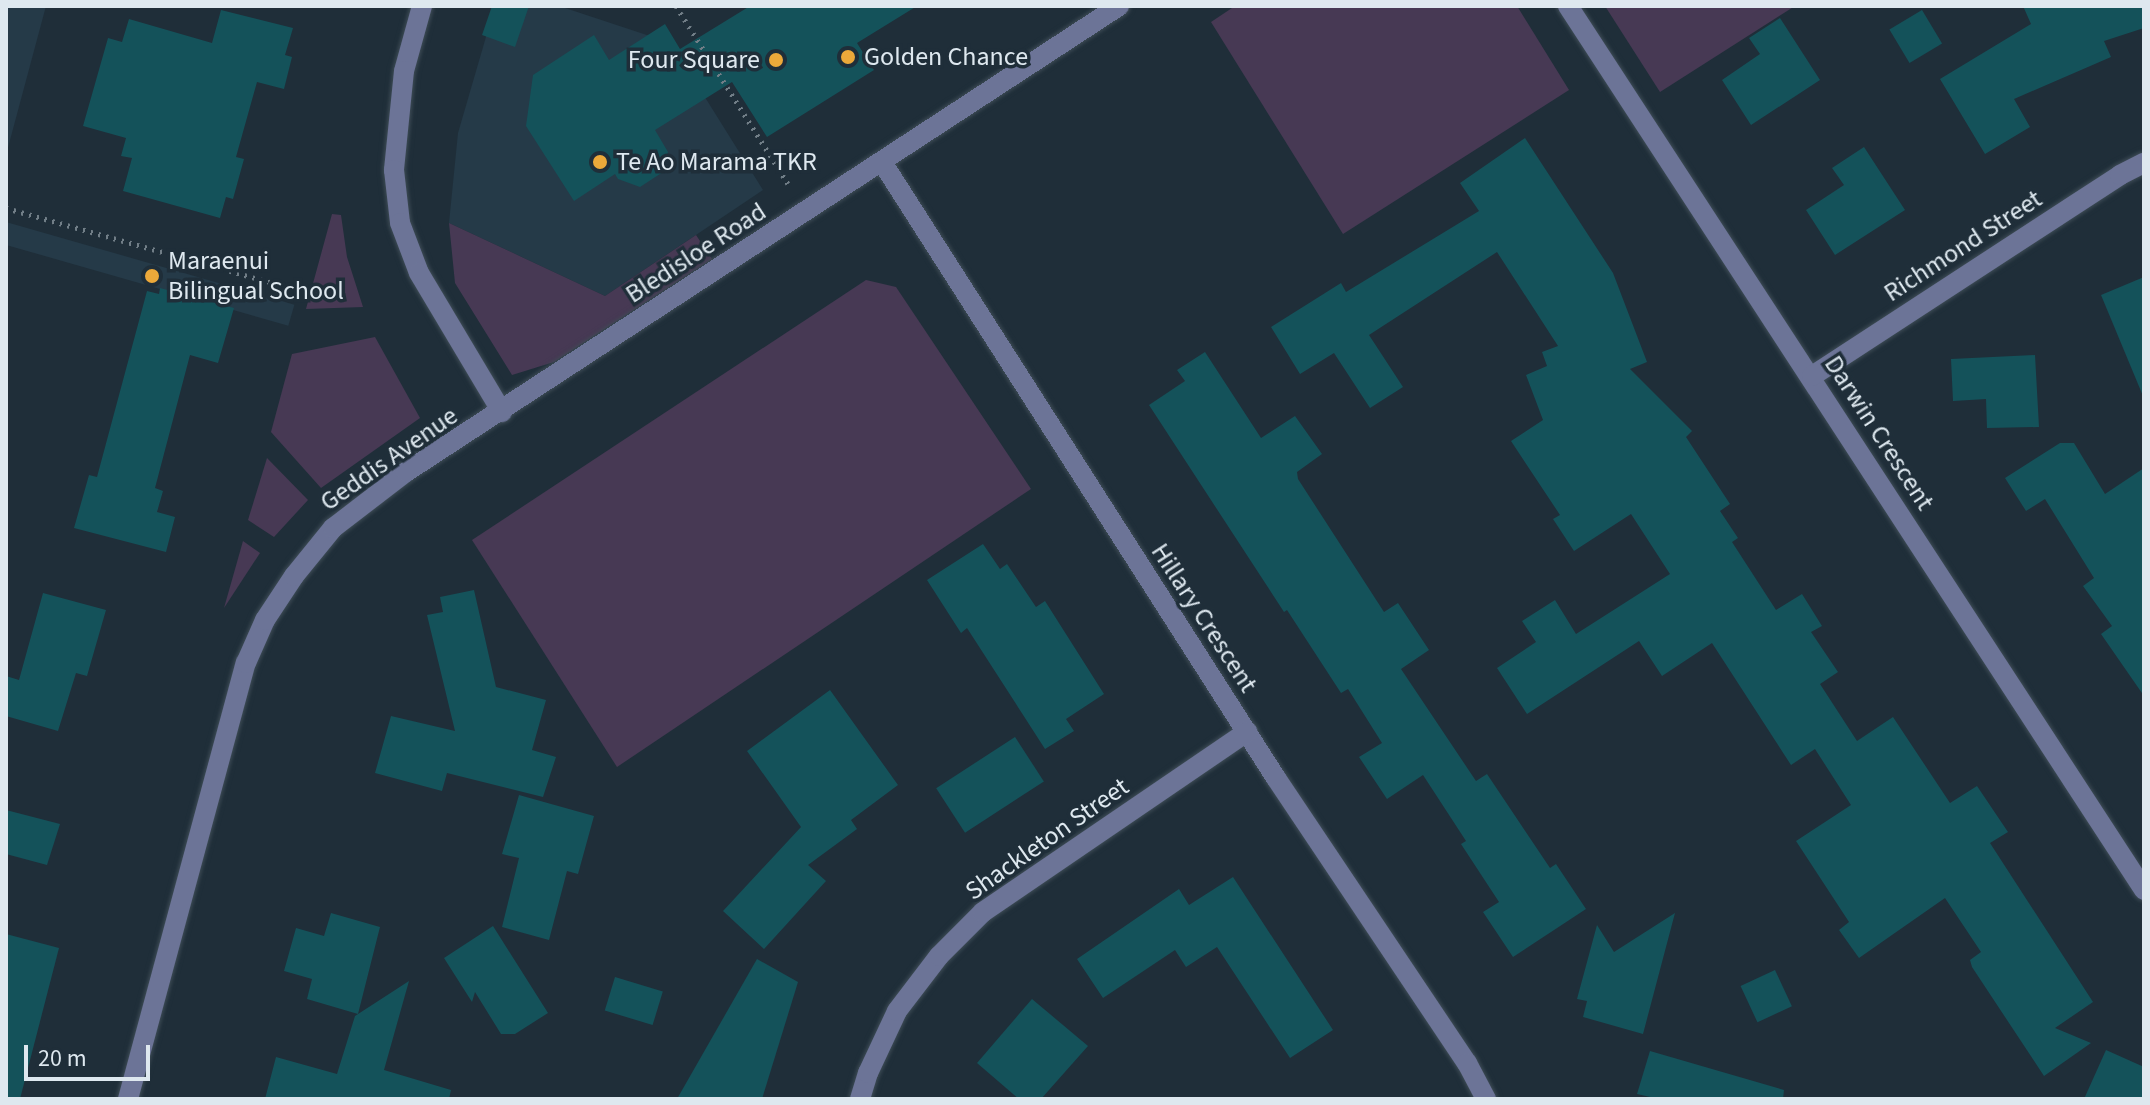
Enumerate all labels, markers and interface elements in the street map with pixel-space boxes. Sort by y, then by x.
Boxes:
place label: Golden Chance [864,41,1028,73]
place label: Four Square [628,44,760,76]
marker: Golden Chance [839,48,857,66]
marker: Four Square [767,51,785,69]
place label: Te Ao Marama TKR [616,146,817,178]
marker: Te Ao Marama TKR [591,153,609,171]
street label: Richmond Street [1878,183,2048,309]
street label: Bledisloe Road [620,196,772,310]
place label: Maraenui Bilingual School [168,245,344,306]
marker: Maraenui Bilingual School [143,267,161,285]
street label: Darwin Crescent [1818,350,1940,516]
street label: Geddis Avenue [314,400,464,518]
street label: Hillary Crescent [1144,538,1264,698]
street label: Shackleton Street [959,771,1135,907]
scale bar [28,1029,154,1079]
text: 20 m [38,1041,87,1076]

